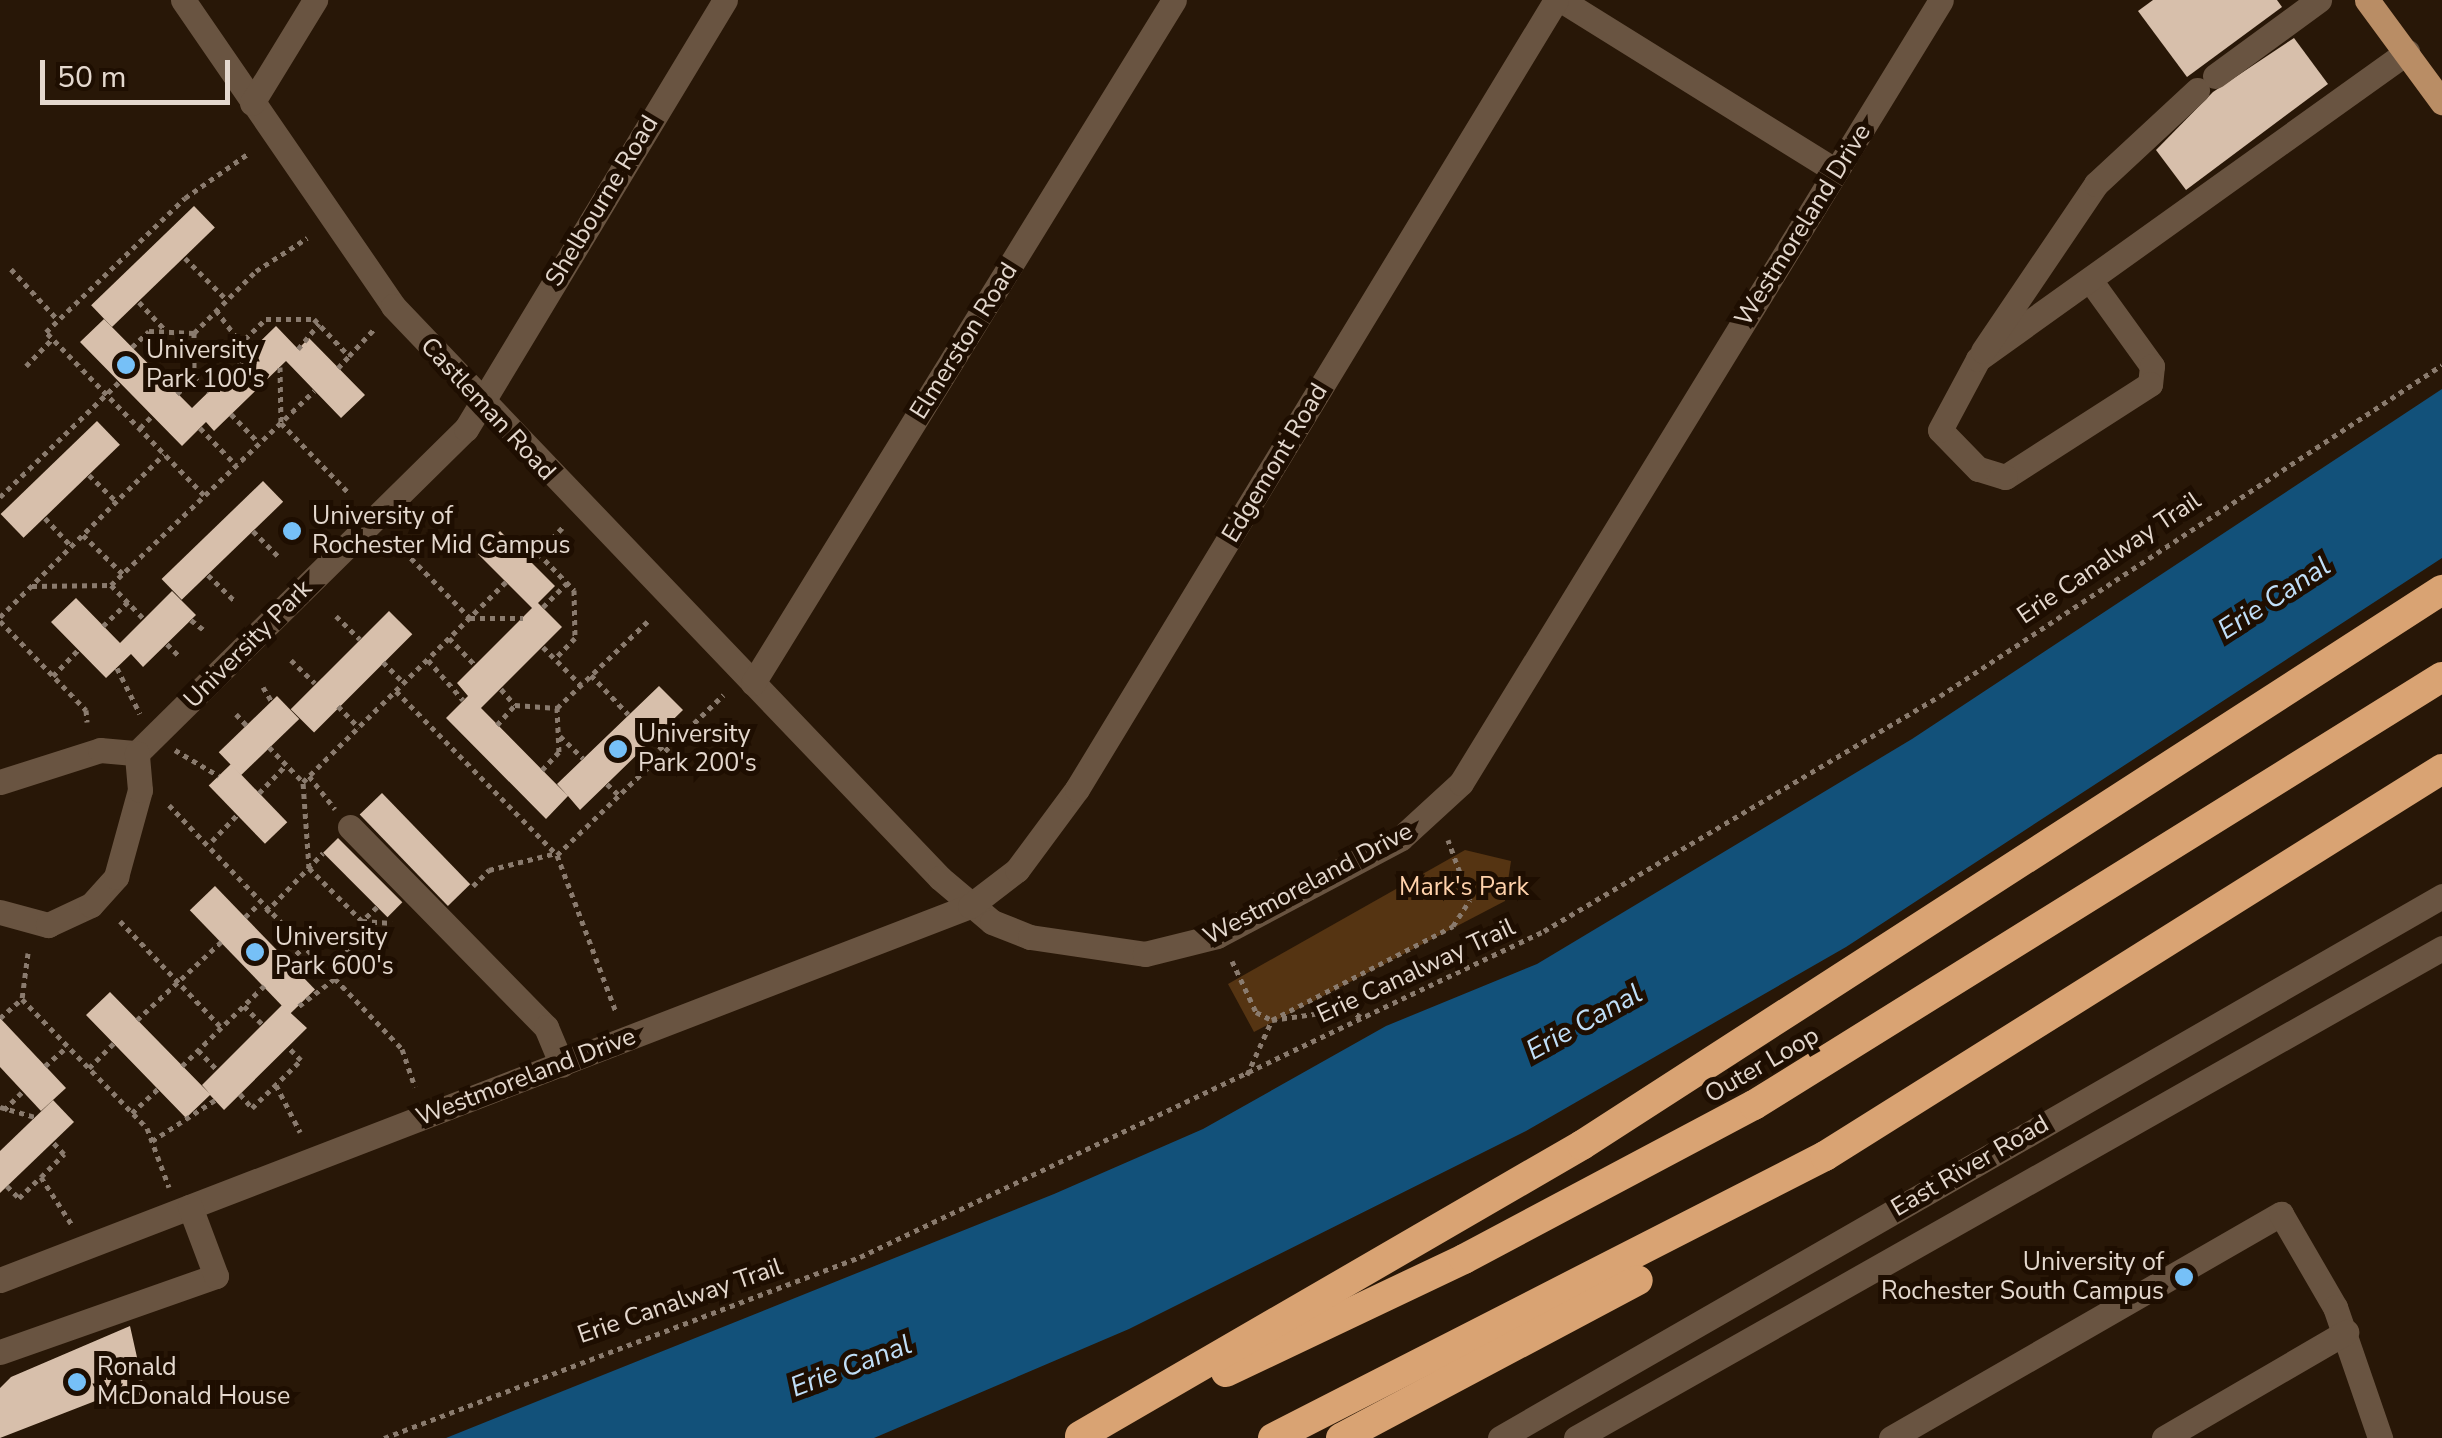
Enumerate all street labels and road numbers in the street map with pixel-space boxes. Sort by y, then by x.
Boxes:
street label: Shelbourne Road [539,110,665,292]
street label: Westmoreland Drive [1729,118,1877,332]
street label: Elmerston Road [904,257,1024,425]
street label: Castleman Road [414,331,562,487]
street label: Edgemont Road [1216,378,1334,548]
street label: Erie Canalway Trail [2012,485,2206,631]
street label: University Park [178,574,318,714]
street label: Westmoreland Drive [1198,816,1418,952]
street label: Erie Canalway Trail [1312,912,1520,1030]
street label: Outer Loop [1700,1020,1824,1110]
street label: Westmoreland Drive [412,1021,640,1133]
street label: East River Road [1886,1109,2054,1223]
street label: Erie Canalway Trail [574,1252,786,1350]

